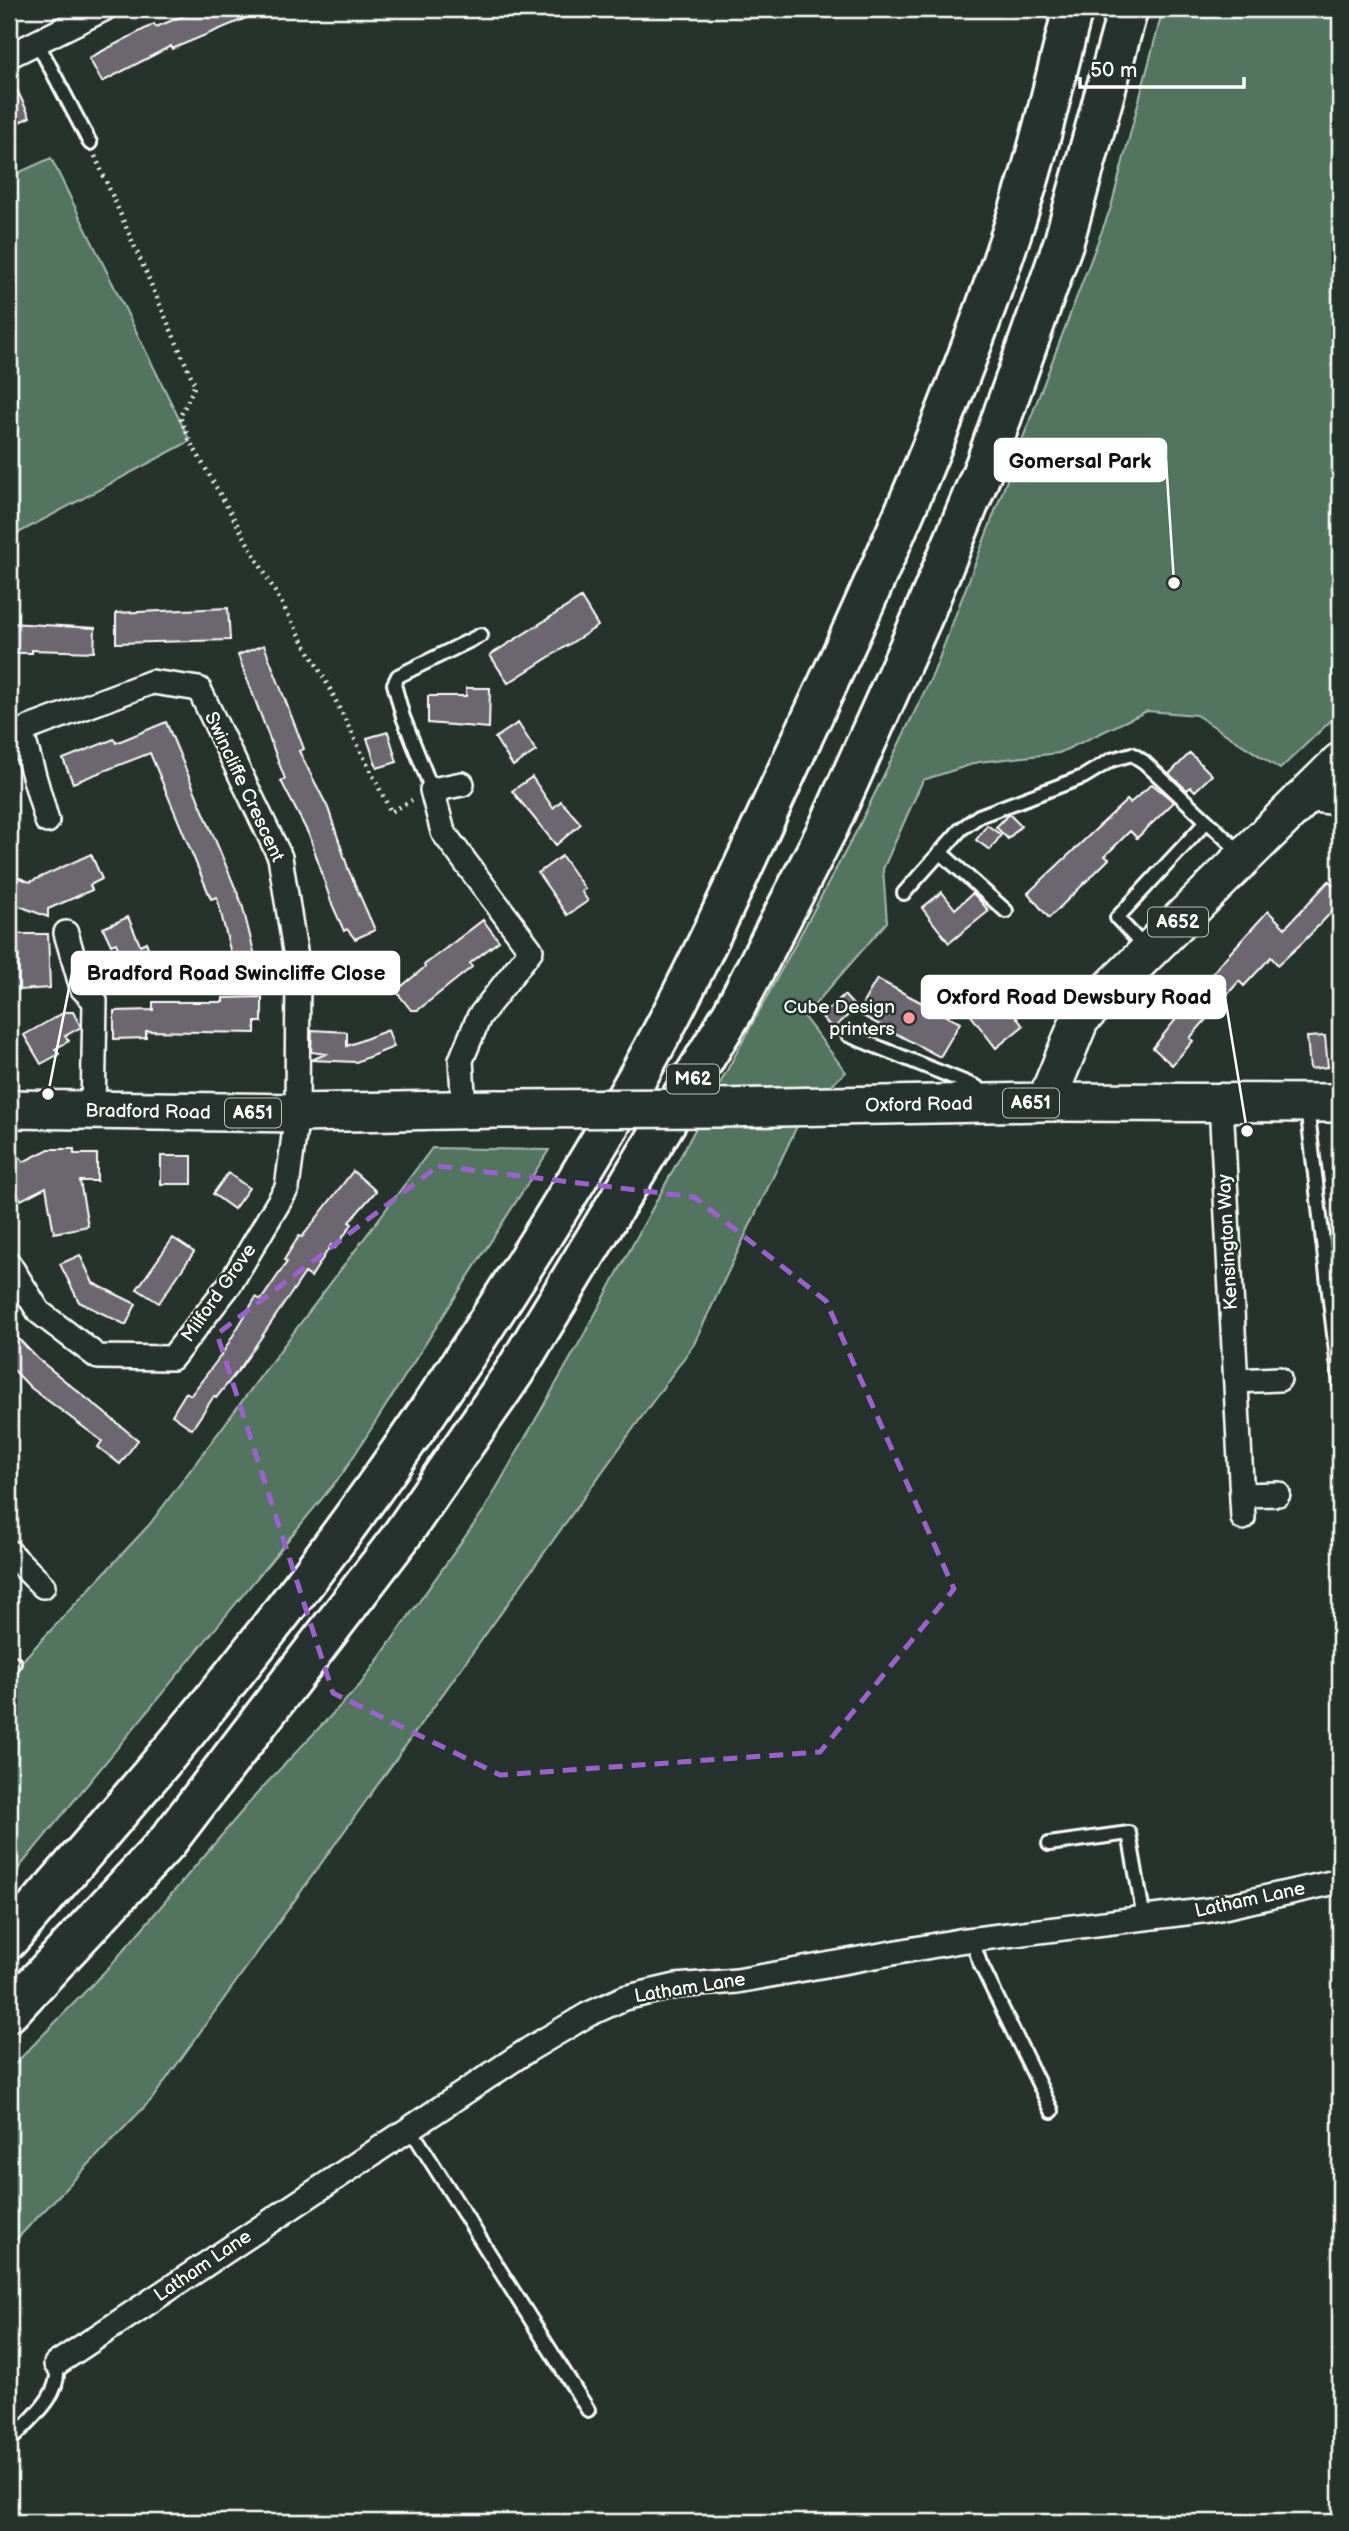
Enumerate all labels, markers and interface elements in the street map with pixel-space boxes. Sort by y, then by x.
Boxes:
scale bar [1080,46,1244,90]
text: 50 m [1090,58,1137,83]
callout: Gomersal Park [995,439,1166,481]
text: Gomersal Park [1009,449,1151,474]
street label: Swincliffe Crescent [199,708,289,866]
road number: A652 [1148,908,1208,937]
callout: Bradford Road Swincliffe Close [72,952,399,994]
text: Bradford Road Swincliffe Close [87,961,385,986]
callout: Oxford Road Dewsbury Road [922,976,1225,1018]
text: Oxford Road Dewsbury Road [937,985,1212,1010]
place label: Cube Design printers [783,996,895,1041]
marker: Cube Design printers [901,1010,917,1026]
road number: M62 [667,1064,719,1094]
road number: A651 [1003,1088,1059,1118]
street label: Oxford Road [865,1093,973,1117]
road number: A651 [225,1098,281,1128]
street label: Bradford Road [85,1099,211,1125]
street label: Kensington Way [1213,1173,1243,1311]
street label: Milford Grove [177,1239,261,1347]
street label: Latham Lane [1193,1877,1307,1923]
street label: Latham Lane [633,1968,747,2008]
street label: Latham Lane [150,2225,256,2307]

